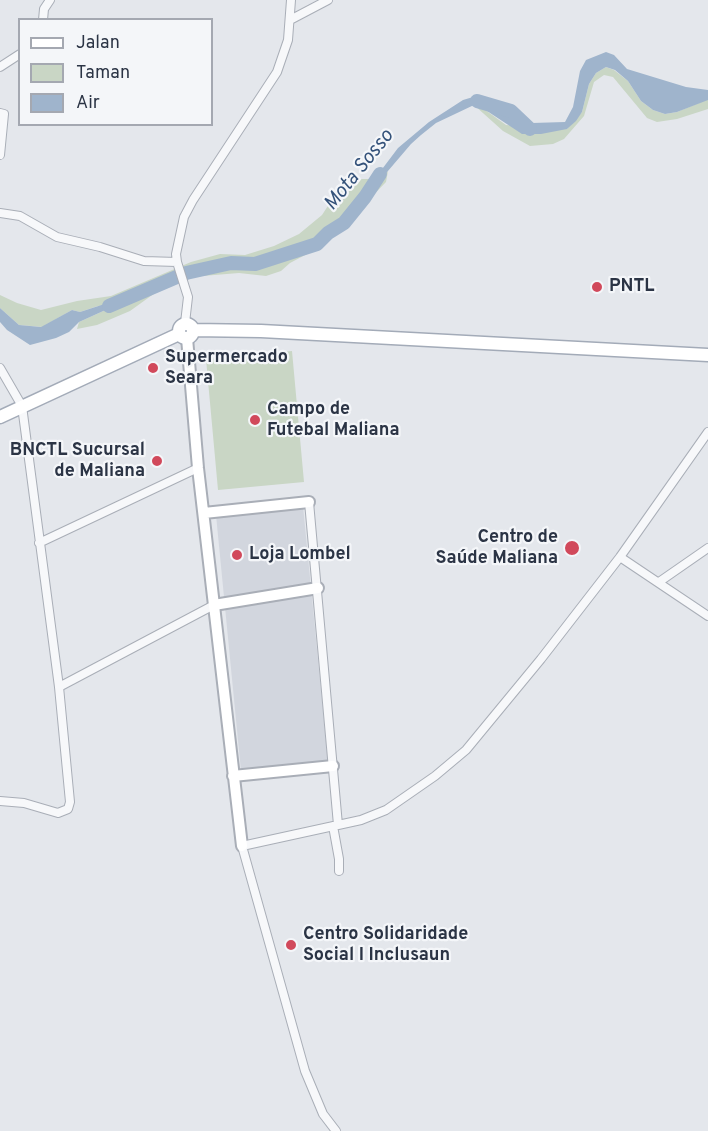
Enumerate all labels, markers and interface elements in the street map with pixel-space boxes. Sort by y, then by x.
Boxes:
legend [18,18,213,126]
text: Jalan [76,32,120,55]
text: Taman [76,62,130,85]
text: Air [76,92,100,115]
water label: Mota Sosso [320,126,400,216]
place label: PNTL [609,276,654,298]
marker: PNTL [590,280,604,294]
place label: Supermercado Seara [165,347,288,389]
marker: Supermercado Seara [146,361,160,375]
place label: Campo de Futebal Maliana [267,399,399,442]
marker: Campo de Futebal Maliana [248,413,262,427]
place label: BNCTL Sucursal de Maliana [10,440,145,482]
marker: BNCTL Sucursal de Maliana [150,454,164,468]
place label: Centro de Saúde Maliana [436,527,558,570]
marker: Centro de Saúde Maliana [563,539,581,557]
place label: Loja Lombel [249,544,351,566]
marker: Loja Lombel [230,548,244,562]
place label: Centro Solidaridade Social I Inclusaun [303,924,468,966]
marker: Centro Solidaridade Social I Inclusaun [284,938,298,952]

